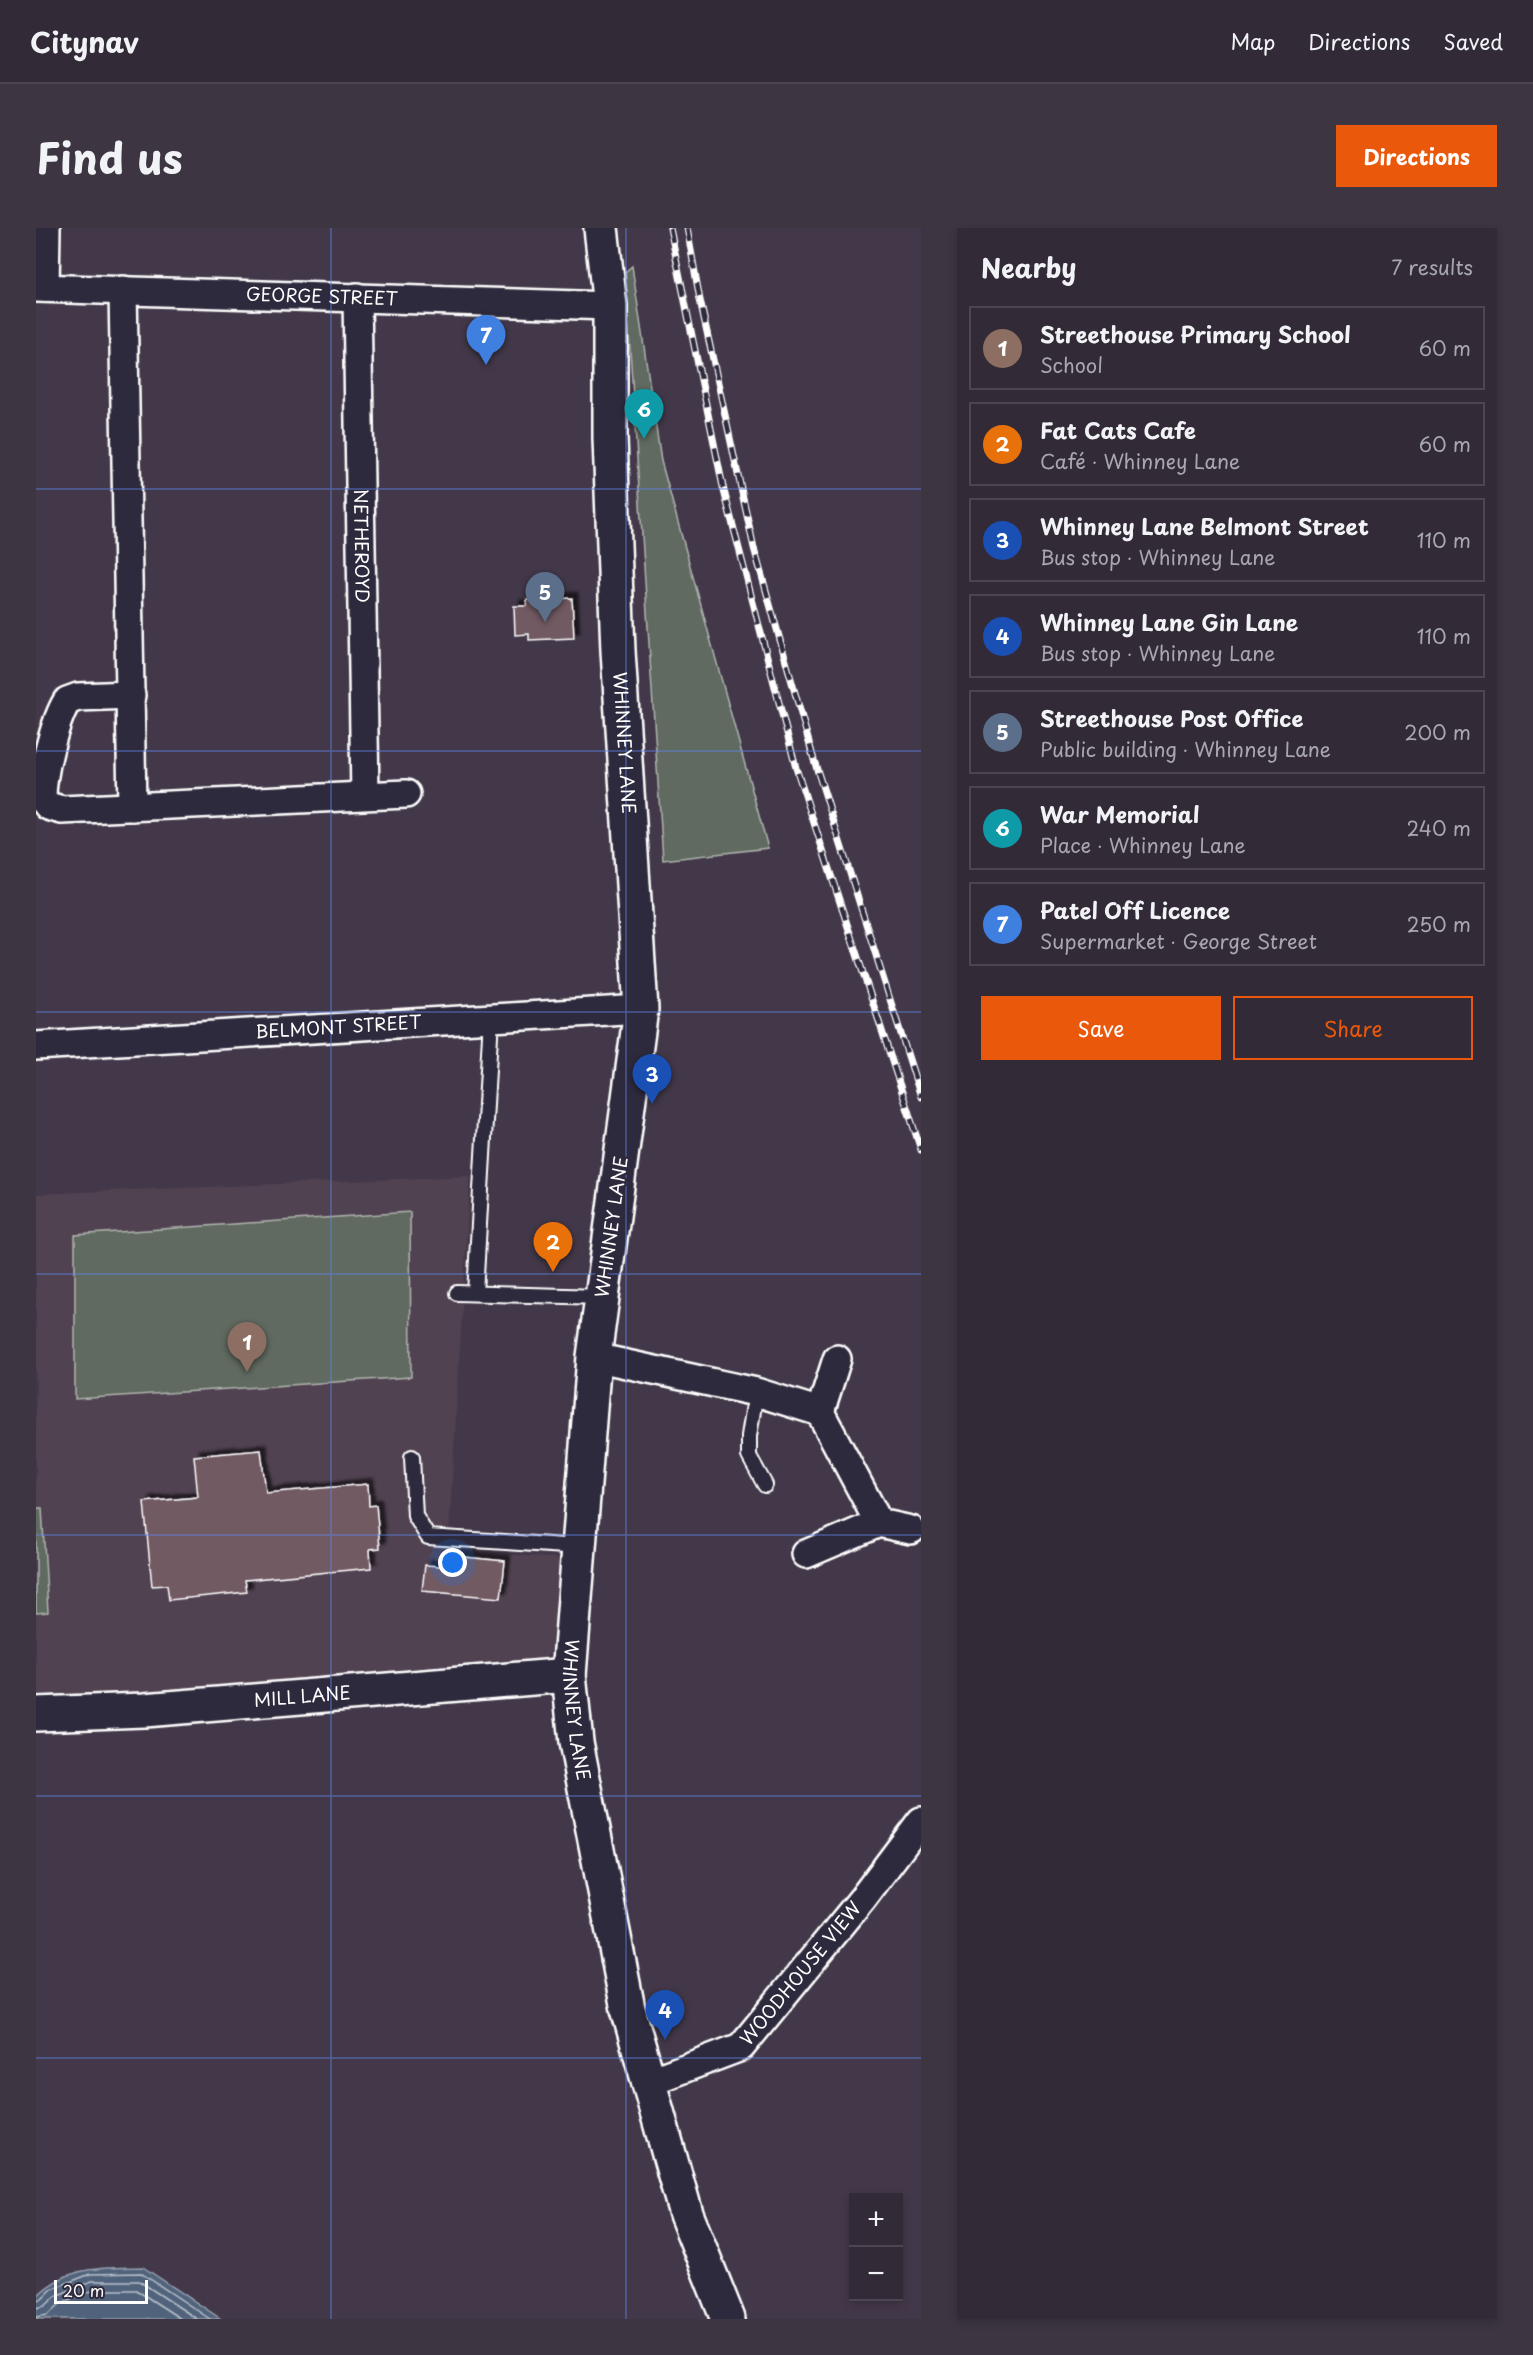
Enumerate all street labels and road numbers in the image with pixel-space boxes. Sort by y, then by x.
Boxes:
street label: GEORGE STREET [246,280,399,311]
street label: NETHEROYD [348,489,377,603]
street label: WHINNEY LANE [607,671,643,815]
street label: BELMONT STREET [255,1007,423,1045]
street label: WHINNEY LANE [587,1154,634,1299]
street label: WHINNEY LANE [557,1638,598,1783]
street label: MILL LANE [253,1678,352,1713]
street label: WOODHOUSE VIEW [733,1895,867,2050]

